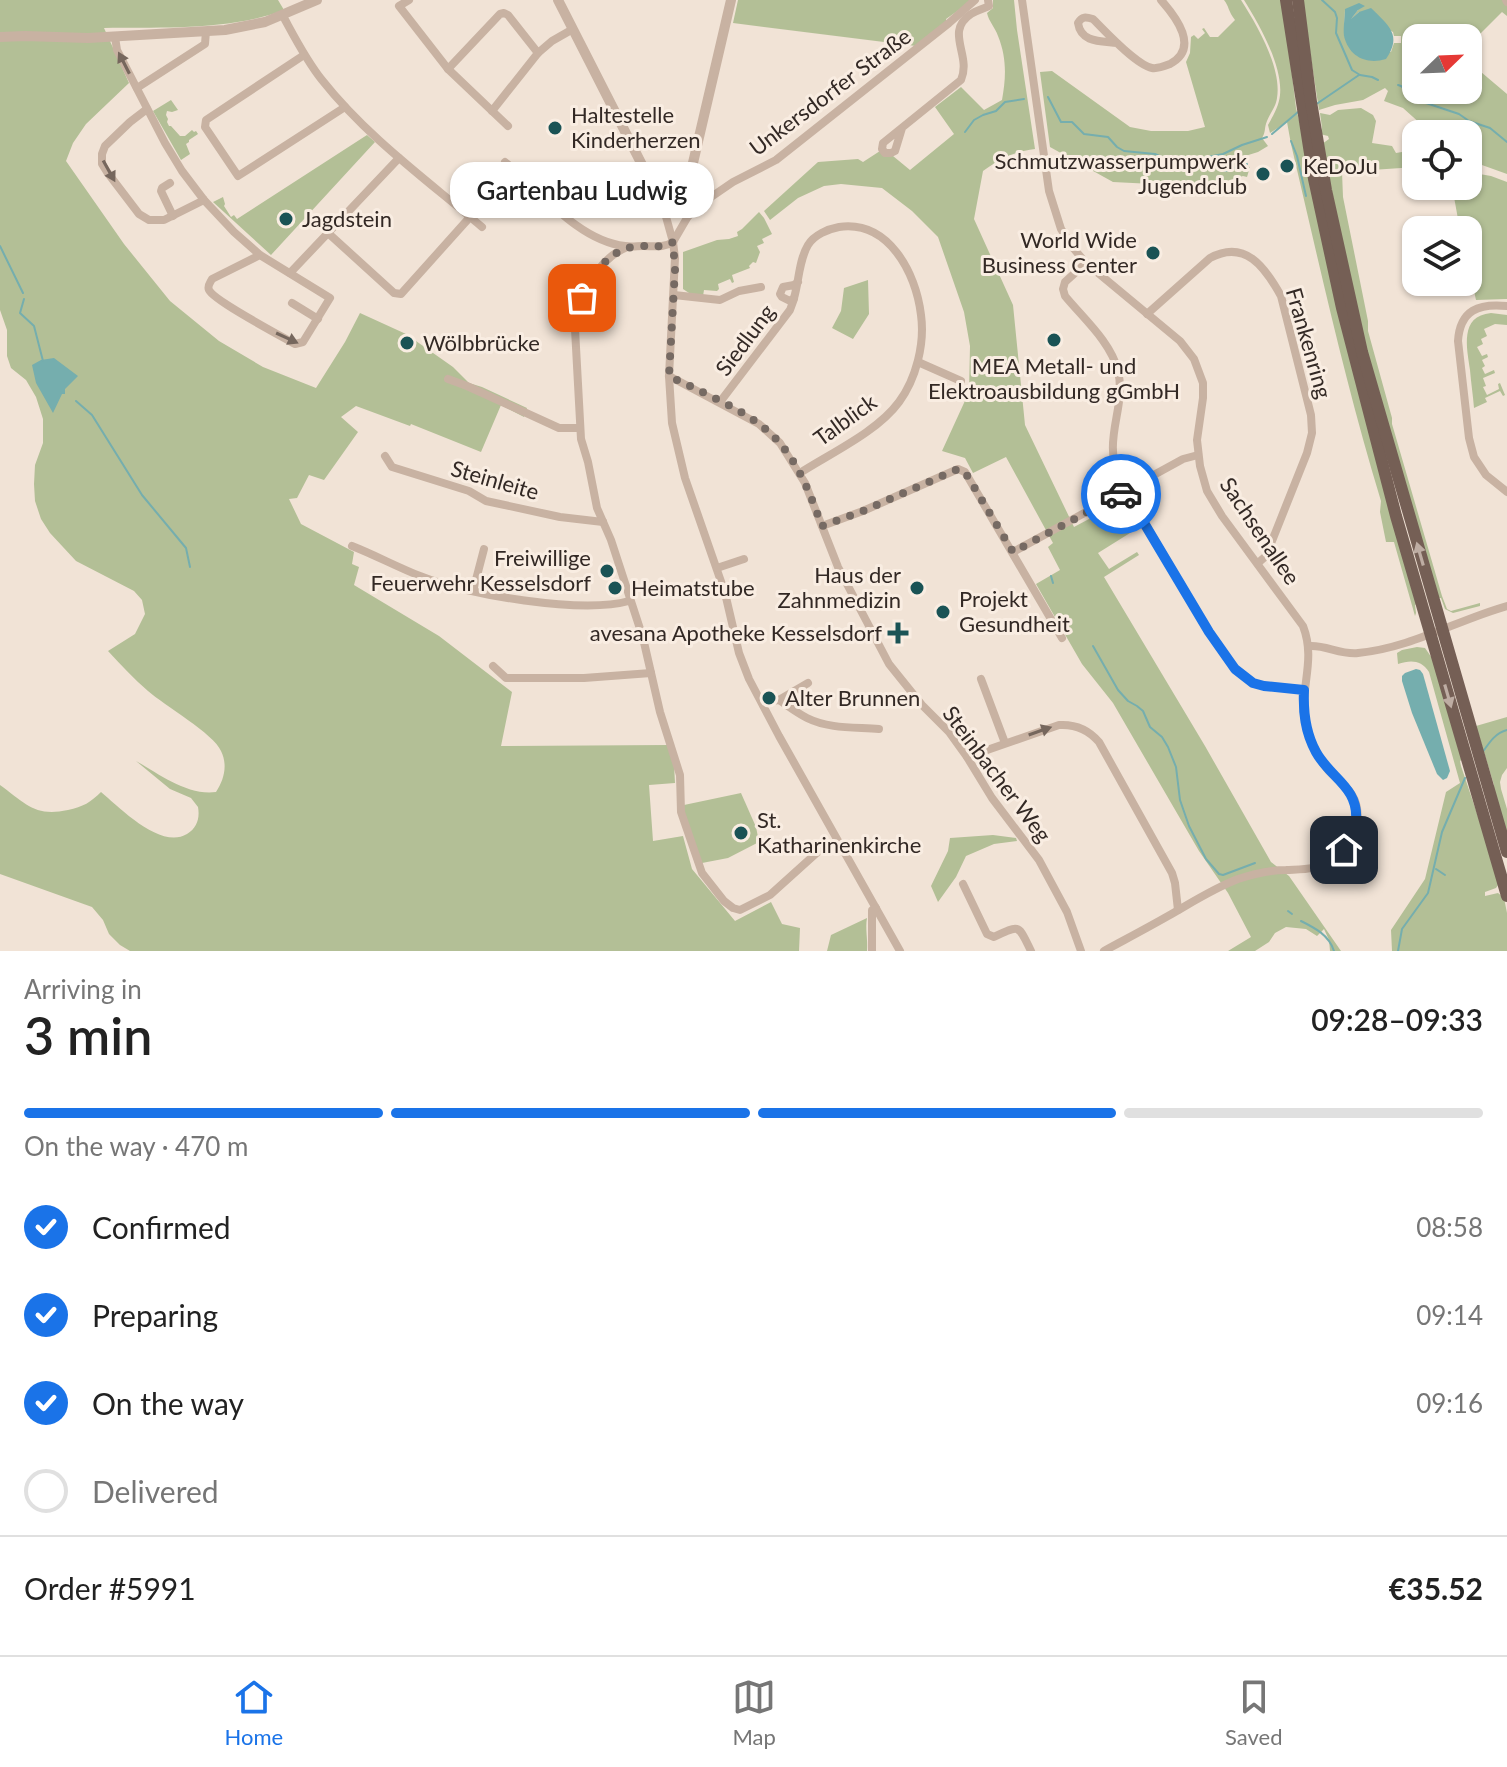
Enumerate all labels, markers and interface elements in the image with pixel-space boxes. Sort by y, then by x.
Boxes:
street label: Unkersdorfer Straße [744,22,916,161]
north arrow [1402,24,1482,104]
map controls [1402,24,1482,296]
one-way arrow [117,52,130,75]
place label: Haltestelle Kinderherzen [571,101,701,153]
marker: Haltestelle Kinderherzen [546,119,564,137]
button: locate [1402,120,1482,200]
place label: Schmutzwasserpumpwerk Jugendclub [995,147,1248,199]
place label: KeDoJu [1303,152,1378,179]
marker: KeDoJu [1278,157,1296,175]
one-way arrow [101,160,115,182]
callout: Gartenbau Ludwig [450,162,714,218]
marker: Schmutzwasserpumpwerk Jugendclub [1254,165,1272,183]
text: Gartenbau Ludwig [477,174,687,206]
place label: Jagdstein [302,205,392,232]
marker: Jagdstein [277,210,295,228]
button: layers [1402,216,1482,296]
place label: World Wide Business Center [982,226,1137,278]
marker: World Wide Business Center [1144,244,1162,262]
pin [548,264,616,332]
icon: bag [560,276,604,320]
street label: Frankenring [1281,284,1338,401]
street label: Siedlung [709,299,780,381]
place label: Wölbbrücke [423,329,540,356]
one-way arrow [276,331,299,345]
marker: MEA Metall- und Elektroausbildung gGmbH [1045,331,1063,349]
marker: Wölbbrücke [398,334,416,352]
place label: MEA Metall- und Elektroausbildung gGmbH [928,352,1180,404]
street label: Talblick [808,387,882,451]
street label: Steinleite [448,454,542,505]
courier [1081,454,1161,534]
icon: car [1099,472,1143,516]
street label: Sachsenallee [1215,472,1306,589]
one-way arrow [1413,542,1426,566]
place label: Freiwillige Feuerwehr Kesselsdorf [371,544,591,596]
place label: Haus der Zahnmedizin [778,561,901,613]
marker: Freiwillige Feuerwehr Kesselsdorf [598,562,616,580]
place label: Heimatstube [631,574,755,601]
marker: Heimatstube [606,579,624,597]
marker: Haus der Zahnmedizin [908,579,926,597]
place label: Projekt Gesundheit [959,585,1070,637]
marker: Projekt Gesundheit [934,603,952,621]
place label: avesana Apotheke Kesselsdorf [590,619,882,646]
marker: avesana Apotheke Kesselsdorf [889,624,907,642]
place label: Alter Brunnen [785,684,920,711]
one-way arrow [1442,685,1455,709]
marker: Alter Brunnen [760,689,778,707]
street label: Steinbacher Weg [937,700,1057,847]
one-way arrow [1028,724,1052,736]
place label: St. Katharinenkirche [757,806,921,858]
pin [1310,816,1378,884]
marker: St. Katharinenkirche [732,824,750,842]
icon: home [1322,828,1366,872]
text: Arriving in [24,973,142,1005]
text: 09:28–09:33 [1311,1001,1483,1037]
text: 3 min [24,1004,152,1066]
text: On the way · 470 m [24,1130,248,1162]
icon: check [24,1205,68,1249]
text: Confirmed [92,1209,231,1245]
text: 08:58 [1416,1211,1483,1243]
icon: check [24,1293,68,1337]
text: Preparing [92,1297,218,1333]
text: 09:14 [1416,1299,1483,1331]
icon: check [24,1381,68,1425]
text: On the way [92,1385,244,1421]
text: 09:16 [1416,1387,1483,1419]
text: Delivered [92,1473,219,1509]
text: Order #5991 [24,1570,196,1606]
text: €35.52 [1389,1570,1483,1606]
tab: Home [224,1675,283,1750]
tab: Map [732,1675,776,1750]
tab: Saved [1225,1675,1282,1750]

